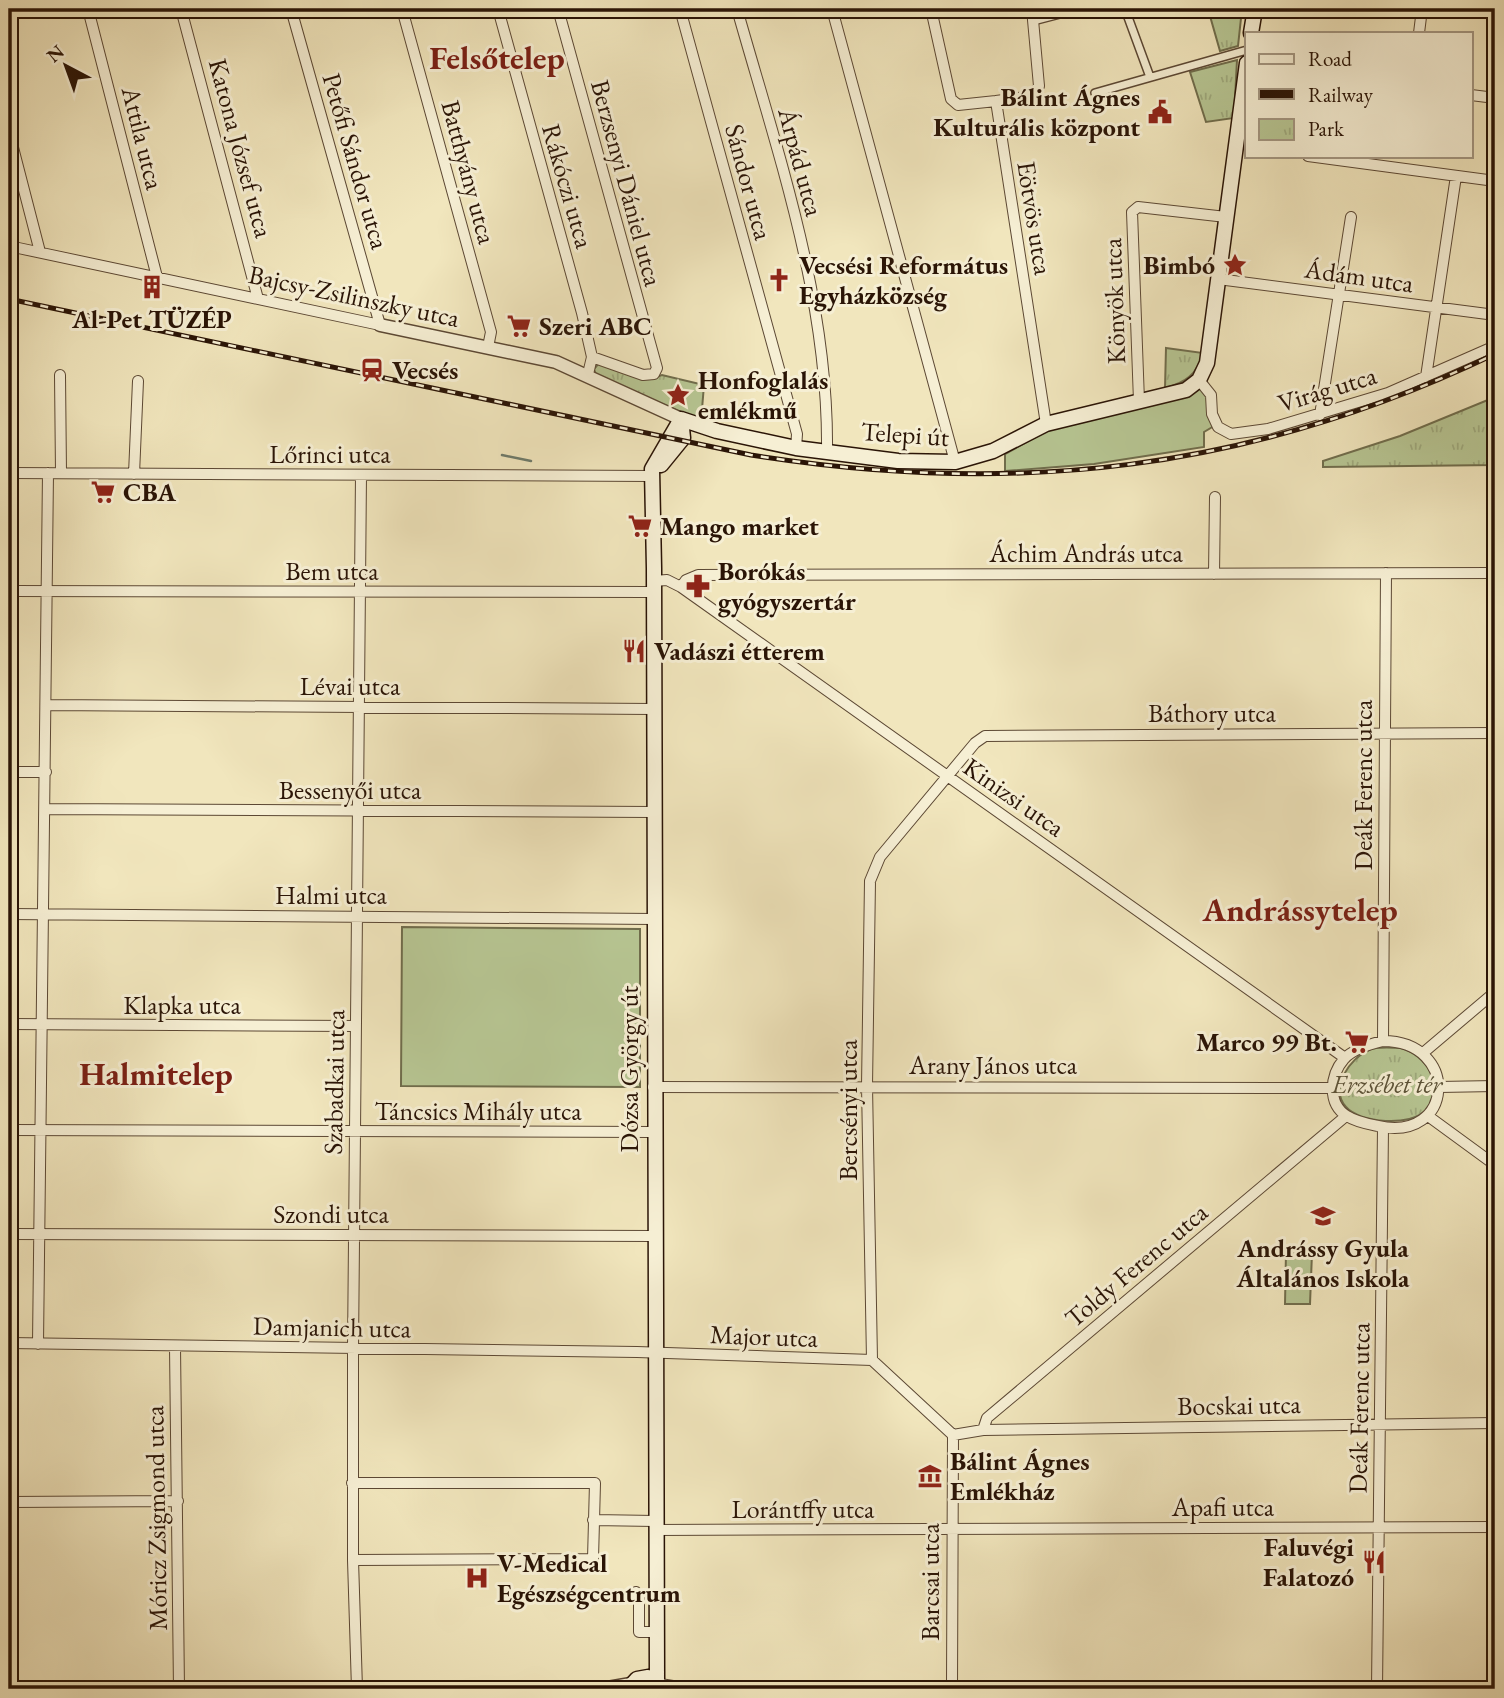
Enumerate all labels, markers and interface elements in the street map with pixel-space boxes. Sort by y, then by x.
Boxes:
north arrow [32,32,102,102]
legend [1245,32,1472,158]
district label: Felsőtelep [429,36,565,79]
text: N [41,39,70,68]
text: Road [1308,45,1352,72]
street label: Katona József utca [201,55,281,242]
street label: Petőfi Sándor utca [315,69,398,253]
street label: Berzsenyi Dániel utca [583,76,671,290]
place label: Bálint Ágnes Kulturális központ [933,80,1140,144]
text: Railway [1308,81,1374,108]
street label: Attila utca [114,82,172,194]
street label: Batthyány utca [434,96,505,248]
public building icon: Bálint Ágnes Kulturális központ [1146,98,1174,126]
street label: Árpád utca [770,103,832,221]
text: Park [1308,115,1345,142]
street label: Rákóczi utca [534,120,602,253]
street label: Sándor utca [717,120,781,244]
street label: Eötvös utca [1009,159,1061,278]
street label: Könyök utca [1095,237,1133,365]
place label: Vecsési Református Egyházközség [799,248,1008,312]
place label: Bimbó [1143,248,1215,282]
place icon: Bimbó [1221,251,1249,279]
street label: Ádám utca [1301,251,1416,301]
street label: Bajcsy-Zsilinszky utca [245,257,463,335]
church icon: Vecsési Református Egyházközség [765,266,793,294]
building icon: Al-Pet TÜZÉP [138,273,166,301]
place label: Al-Pet TÜZÉP [71,302,232,336]
place label: Szeri ABC [539,309,652,343]
supermarket icon: Szeri ABC [505,312,533,340]
place label: Vecsés [392,353,458,387]
station icon: Vecsés [358,356,386,384]
street label: Virág utca [1274,358,1381,420]
place label: Honfoglalás emlékmű [698,363,828,427]
place icon: Honfoglalás emlékmű [664,381,692,409]
street label: Telepi út [860,414,950,454]
street label: Lőrinci utca [269,437,391,471]
place label: CBA [123,475,176,509]
supermarket icon: CBA [89,478,117,506]
place label: Mango market [660,509,819,543]
supermarket icon: Mango market [626,512,654,540]
street label: Áchim András utca [988,536,1183,570]
street label: Bem utca [285,554,379,588]
place label: Borókás gyógyszertár [718,554,856,618]
pharmacy icon: Borókás gyógyszertár [684,572,712,600]
place label: Vadászi étterem [654,634,825,668]
restaurant icon: Vadászi étterem [620,637,648,665]
street label: Lévai utca [300,669,401,703]
street label: Báthory utca [1148,696,1277,730]
street label: Deák Ferenc utca [1346,699,1380,870]
street label: Kinizsi utca [957,750,1072,845]
street label: Bessenyői utca [279,773,422,807]
street label: Halmi utca [275,878,388,912]
district label: Andrássytelep [1201,888,1398,931]
street label: Dózsa György út [612,986,646,1152]
street label: Klapka utca [123,988,241,1022]
street label: Szabadkai utca [316,1008,352,1155]
place label: Marco 99 Bt. [1196,1025,1337,1059]
supermarket icon: Marco 99 Bt. [1343,1028,1371,1056]
street label: Bercsényi utca [831,1039,865,1181]
street label: Arany János utca [908,1048,1078,1082]
district label: Halmitelep [79,1052,233,1095]
park label: Erzsébet tér [1331,1067,1443,1101]
street label: Táncsics Mihály utca [374,1094,582,1128]
street label: Toldy Ferenc utca [1057,1195,1215,1335]
street label: Szondi utca [273,1197,389,1231]
school or university icon: Andrássy Gyula Általános Iskola [1309,1202,1337,1230]
place label: Andrássy Gyula Általános Iskola [1236,1231,1410,1295]
street label: Damjanich utca [253,1309,412,1345]
street label: Major utca [709,1317,819,1355]
street label: Deák Ferenc utca [1341,1322,1378,1494]
street label: Bocskai utca [1177,1387,1302,1423]
street label: Móricz Zsigmond utca [137,1405,175,1631]
place label: Bálint Ágnes Emlékház [950,1444,1090,1508]
museum icon: Bálint Ágnes Emlékház [916,1462,944,1490]
street label: Apafi utca [1171,1490,1275,1524]
street label: Lorántffy utca [732,1492,875,1526]
street label: Barcsai utca [913,1523,947,1641]
place label: Faluvégi Falatozó [1263,1530,1354,1594]
place label: V-Medical Egészségcentrum [497,1546,681,1610]
restaurant icon: Faluvégi Falatozó [1360,1548,1388,1576]
hospital icon: V-Medical Egészségcentrum [463,1564,491,1592]

